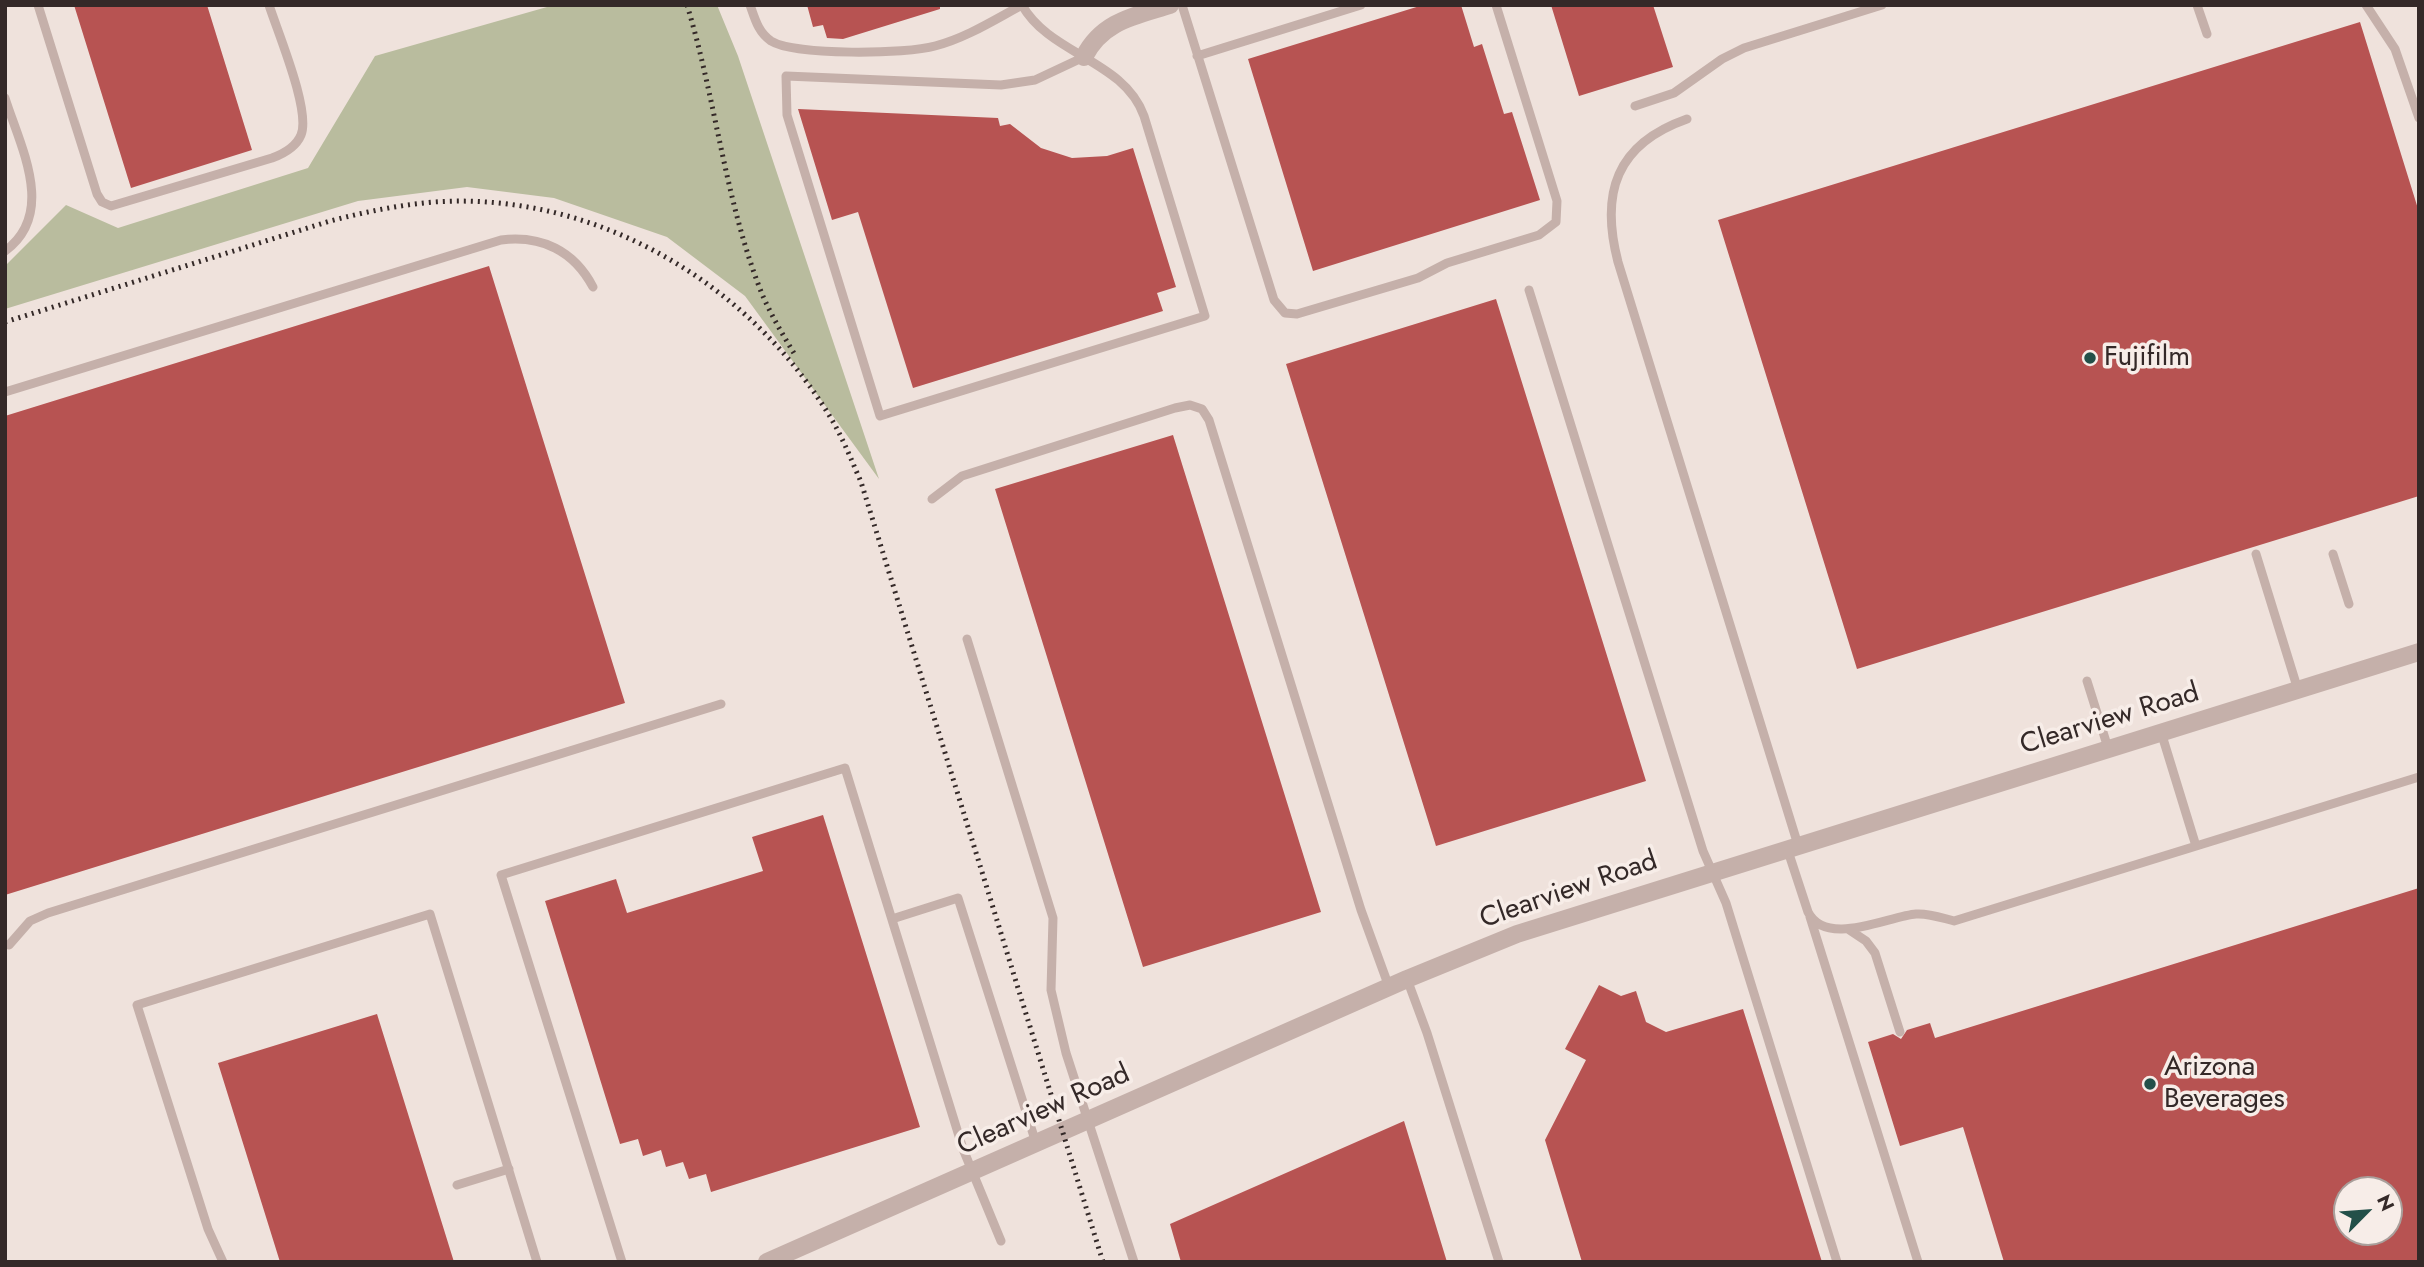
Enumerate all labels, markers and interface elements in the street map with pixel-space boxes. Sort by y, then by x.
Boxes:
place label: Fujifilm [2104,341,2190,375]
marker: Fujifilm [2082,350,2098,366]
street label: Clearview Road [2016,677,2204,763]
street label: Clearview Road [1476,845,1662,937]
place label: Arizona Beverages [2164,1051,2285,1117]
street label: Clearview Road [952,1058,1136,1164]
marker: Arizona Beverages [2142,1076,2158,1092]
north arrow [2333,1176,2403,1246]
text: N [2370,1190,2401,1215]

